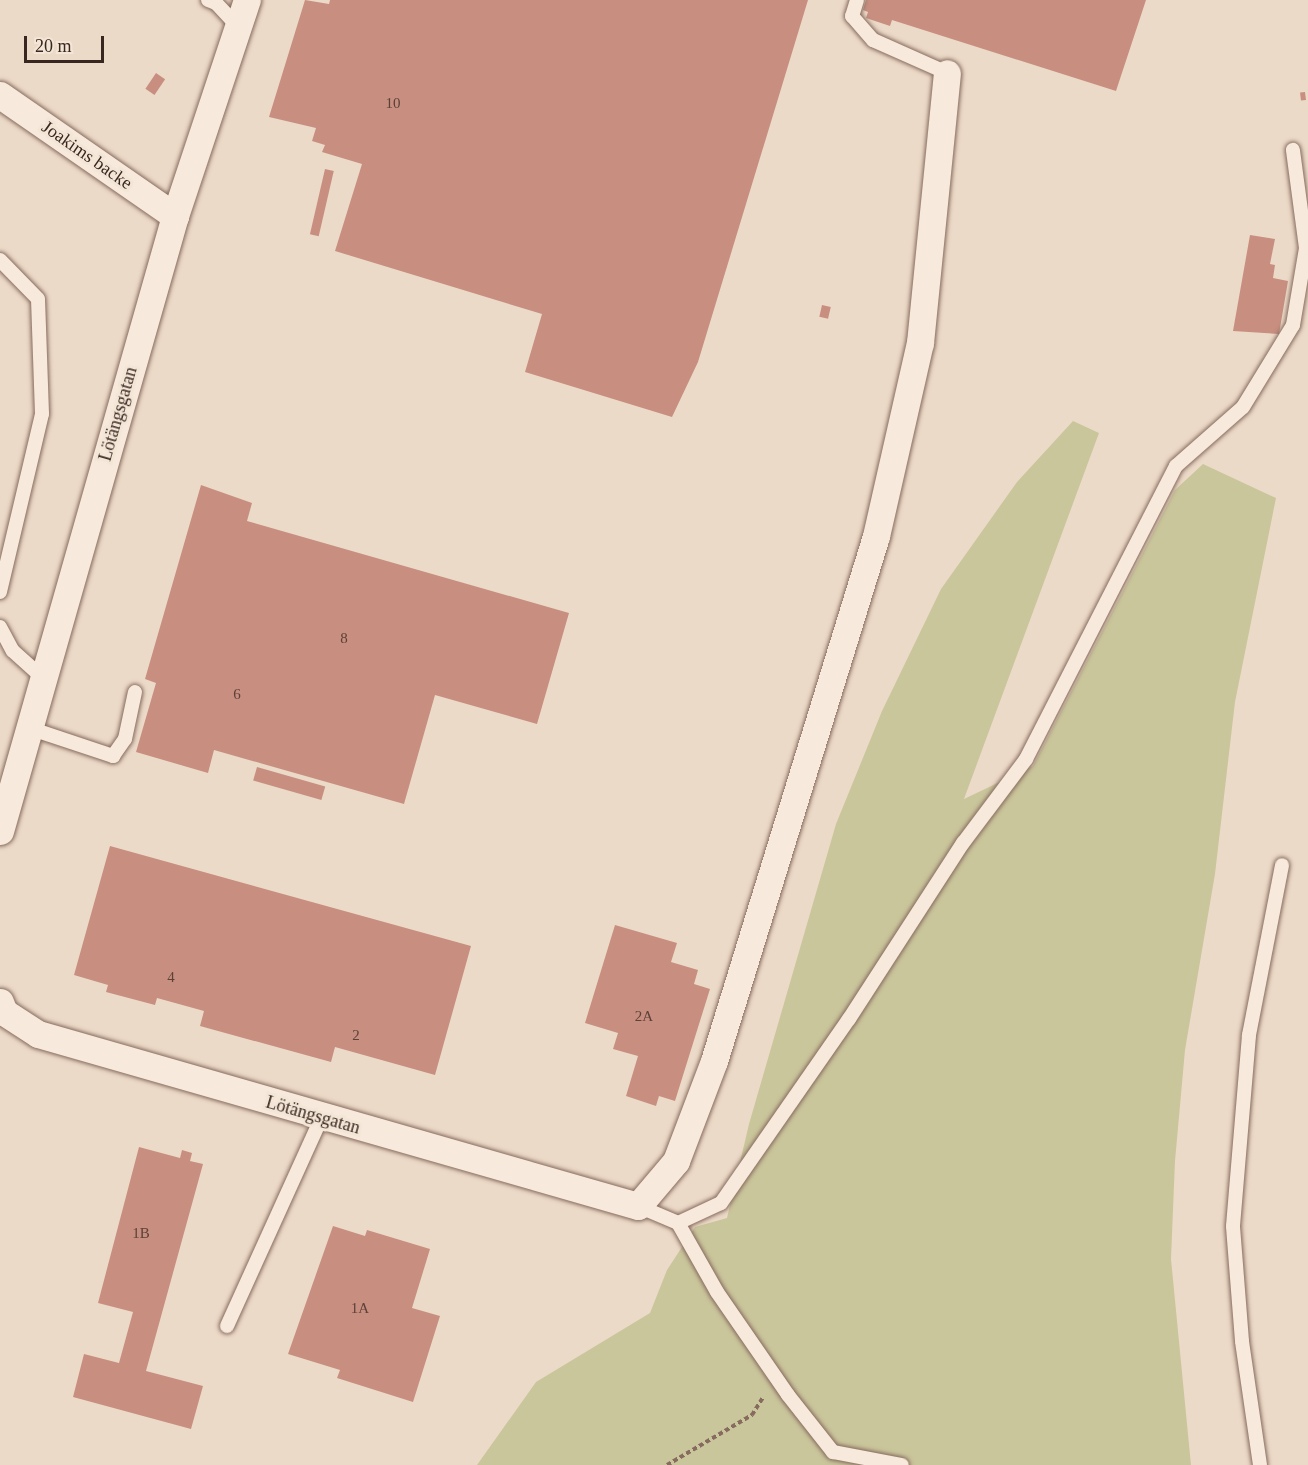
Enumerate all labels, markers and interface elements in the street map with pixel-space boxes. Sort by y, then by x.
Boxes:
scale bar [27,24,106,62]
text: 20 m [35,36,72,56]
house number: 10 [386,95,400,113]
street label: Joakims backe [38,116,136,194]
street label: Lötängsgatan [94,364,142,464]
house number: 8 [340,630,348,648]
house number: 6 [233,686,241,704]
house number: 4 [167,969,175,987]
house number: 2A [635,1008,653,1026]
house number: 2 [352,1027,360,1045]
street label: Lötängsgatan [263,1091,363,1139]
house number: 1B [132,1225,150,1243]
house number: 1A [351,1300,369,1318]

